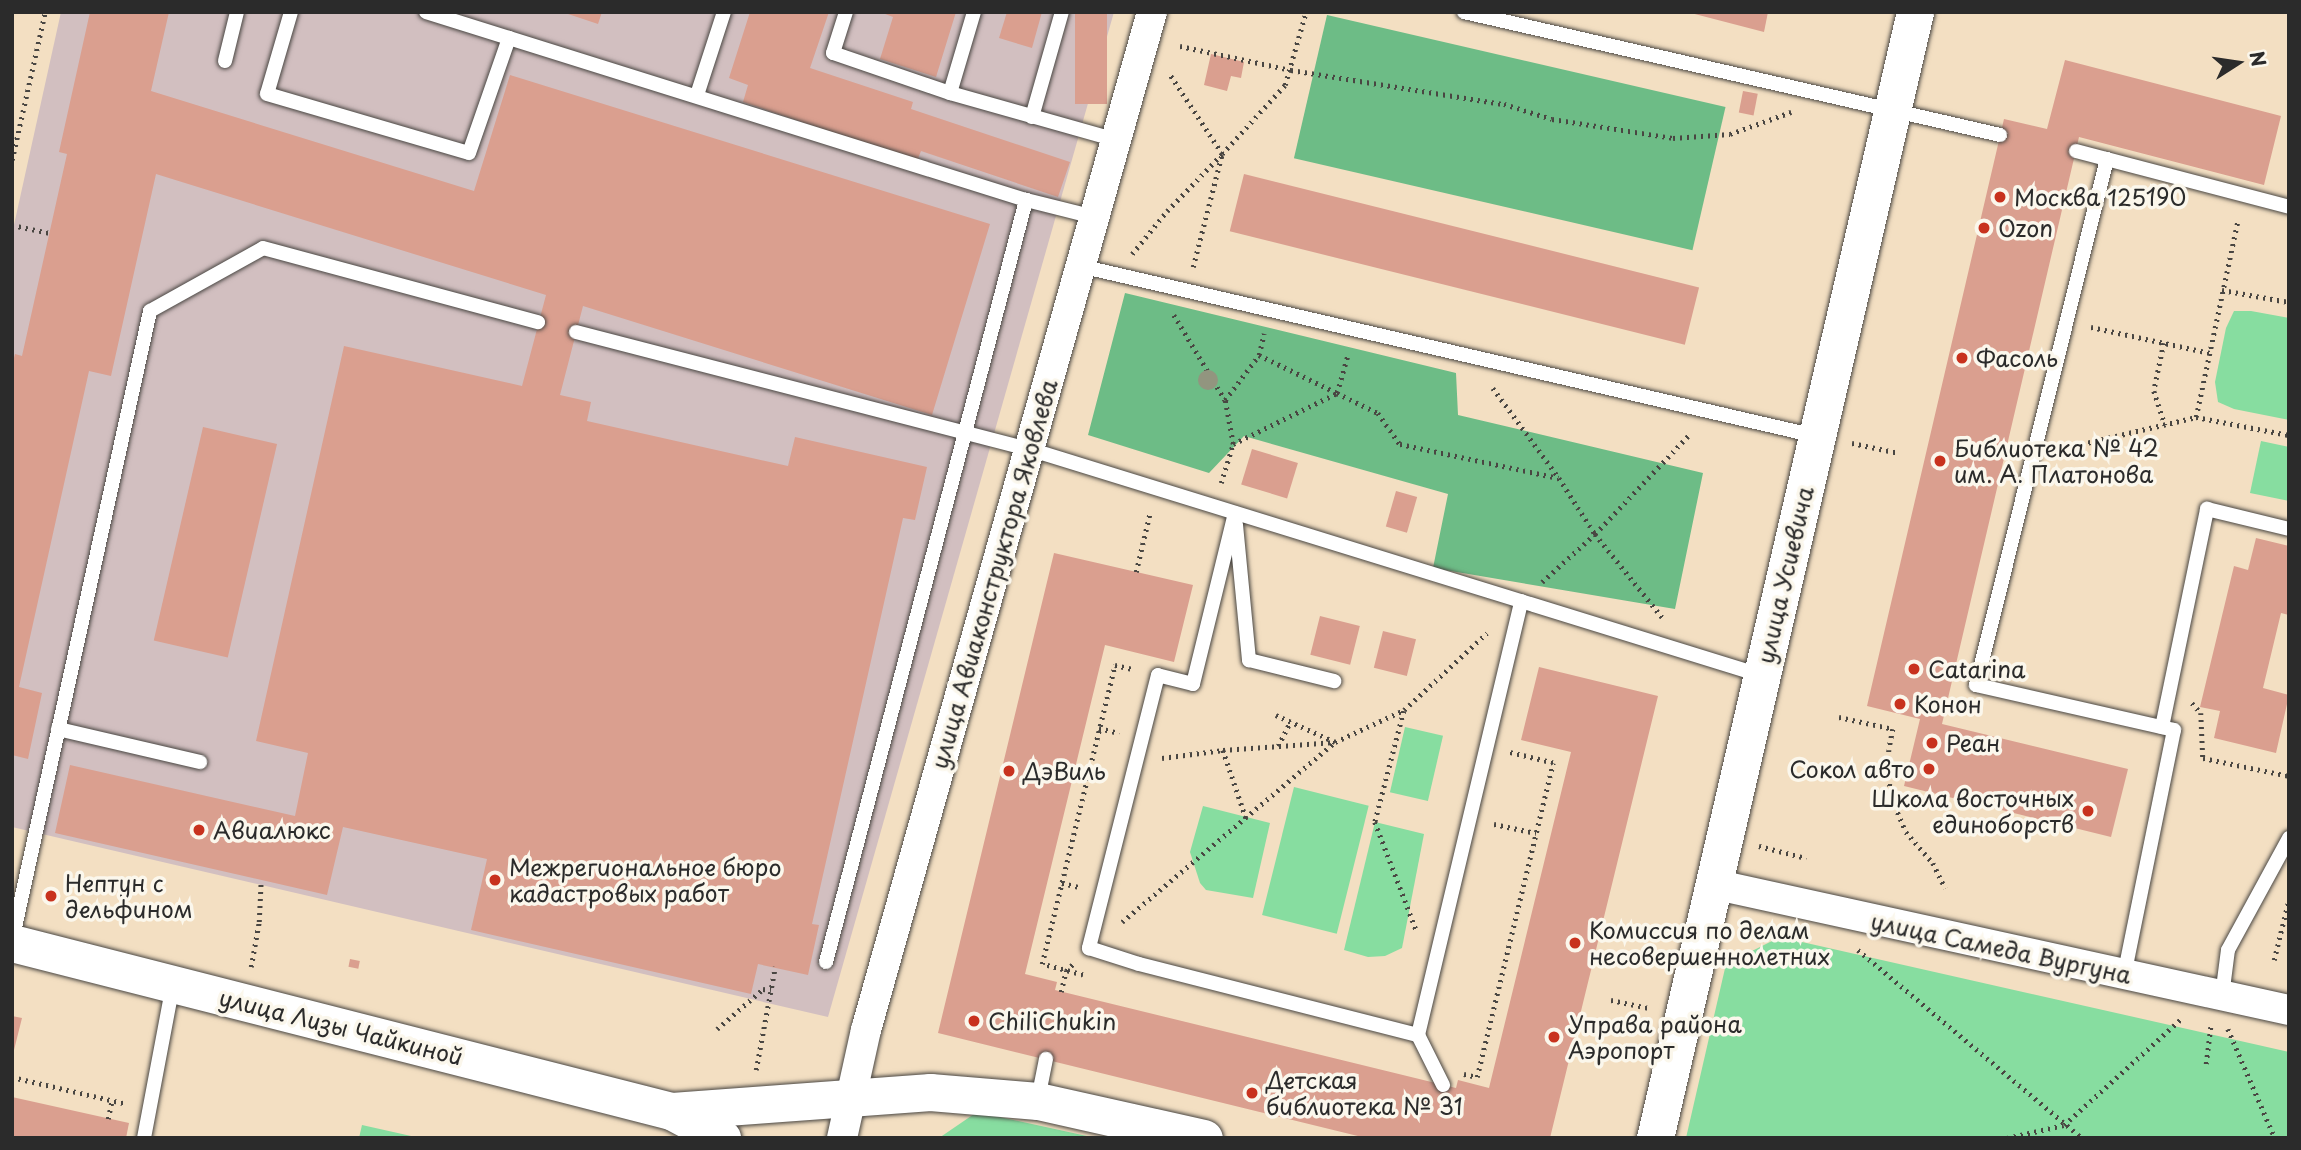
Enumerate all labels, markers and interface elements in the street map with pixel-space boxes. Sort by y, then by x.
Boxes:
north arrow [2203,28,2273,98]
text: N [2243,48,2274,69]
place label: Москва 125190 [2014,183,2187,211]
marker: Москва 125190 [1992,189,2008,205]
place label: Ozon [1998,214,2053,242]
marker: Ozon [1976,220,1992,236]
place label: Фасоль [1976,344,2058,372]
marker: Фасоль [1954,350,1970,366]
street label: улица Авиаконструктора Яковлева [925,376,1063,772]
place label: Библиотека № 42 им. А. Платонова [1954,434,2158,488]
marker: Библиотека № 42 им. А. Платонова [1932,453,1948,469]
street label: улица Усиевича [1751,483,1819,667]
place label: Catarina [1928,655,2025,683]
marker: Catarina [1906,661,1922,677]
place label: Конон [1914,690,1982,718]
marker: Конон [1892,696,1908,712]
place label: Реан [1946,729,2000,757]
marker: Реан [1924,735,1940,751]
place label: Сокол авто [1789,755,1915,783]
place label: ДэВиль [1023,757,1106,785]
marker: Сокол авто [1921,761,1937,777]
marker: ДэВиль [1001,763,1017,779]
place label: Школа восточных единоборств [1871,784,2074,838]
marker: Школа восточных единоборств [2080,803,2096,819]
place label: Авиалюкс [213,816,331,844]
marker: Авиалюкс [191,822,207,838]
place label: Межрегиональное бюро кадастровых работ [509,853,784,907]
place label: Нептун с дельфином [65,869,193,923]
marker: Межрегиональное бюро кадастровых работ [487,872,503,888]
marker: Нептун с дельфином [43,888,59,904]
street label: улица Самеда Вургуна [1867,907,2135,989]
place label: Комиссия по делам несовершеннолетних [1589,916,1830,970]
marker: Комиссия по делам несовершеннолетних [1567,935,1583,951]
street label: улица Лизы Чайкиной [215,983,467,1071]
place label: ChiliChukin [988,1007,1116,1035]
place label: Управа района Аэропорт [1568,1010,1743,1064]
marker: ChiliChukin [966,1013,982,1029]
marker: Управа района Аэропорт [1546,1029,1562,1045]
place label: Детская библиотека № 31 [1266,1066,1462,1120]
marker: Детская библиотека № 31 [1244,1085,1260,1101]

